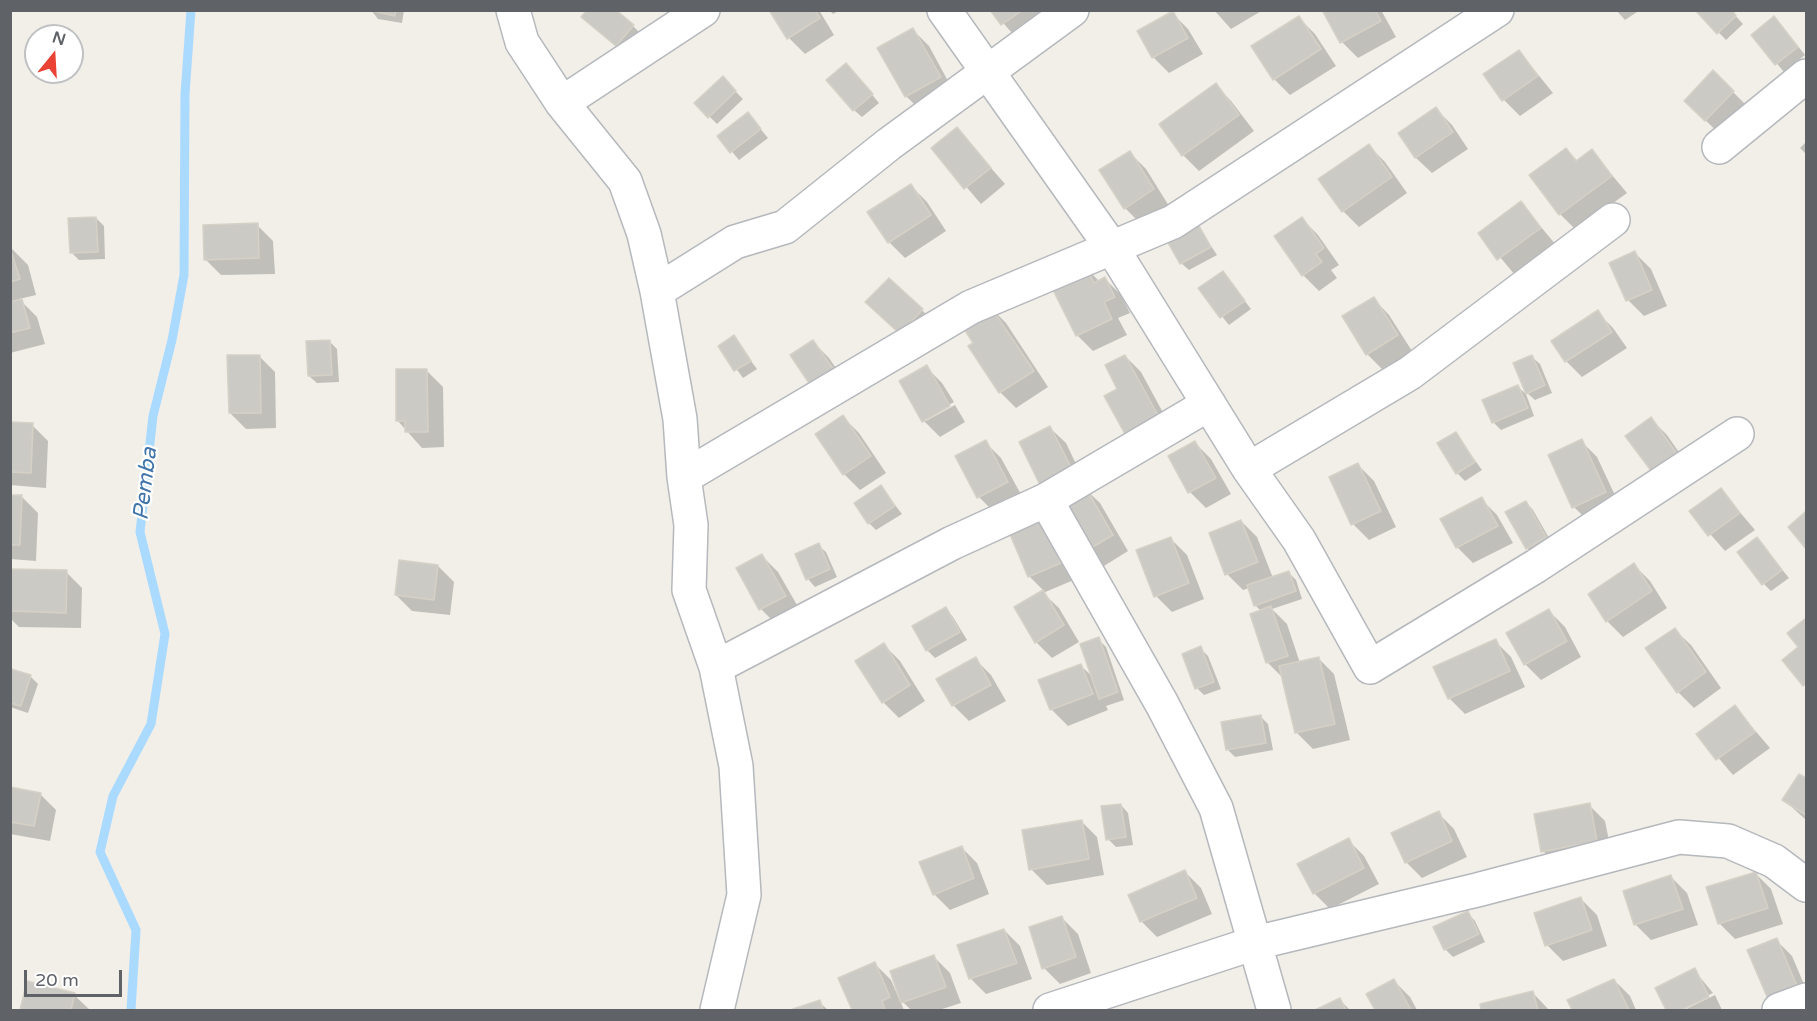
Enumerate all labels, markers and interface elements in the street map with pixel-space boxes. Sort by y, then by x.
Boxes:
north arrow [24,24,84,84]
text: N [50,27,68,50]
water label: Pemba [128,446,164,522]
scale bar [27,958,124,996]
text: 20 m [35,969,79,991]

